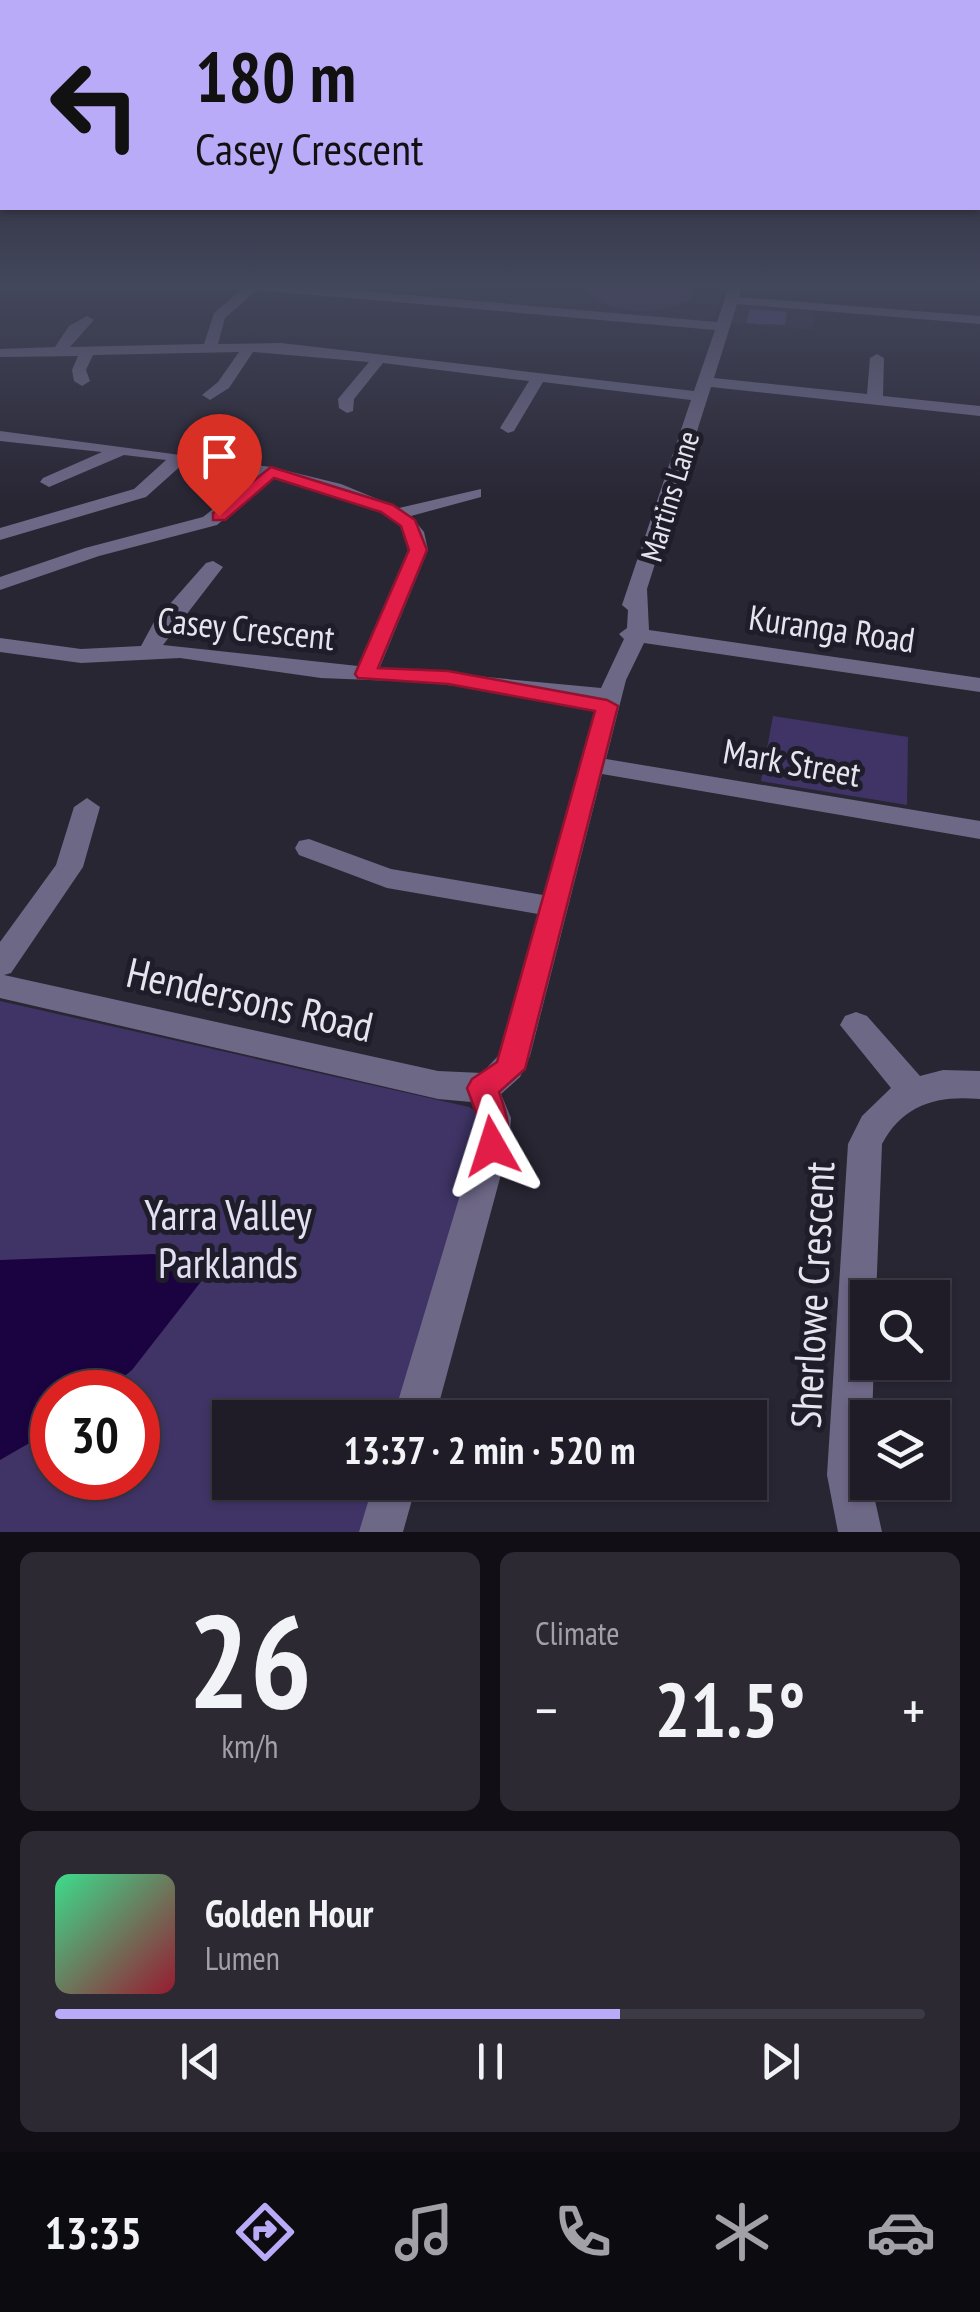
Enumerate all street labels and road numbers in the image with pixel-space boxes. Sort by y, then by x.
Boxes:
street label: Martins Lane [631,426,707,566]
street label: Kuranga Road [746,594,918,662]
street label: Casey Crescent [155,596,337,660]
street label: Mark Street [720,727,865,797]
street label: Hendersons Road [122,944,378,1054]
street label: Sherlowe Crescent [778,1160,846,1430]

